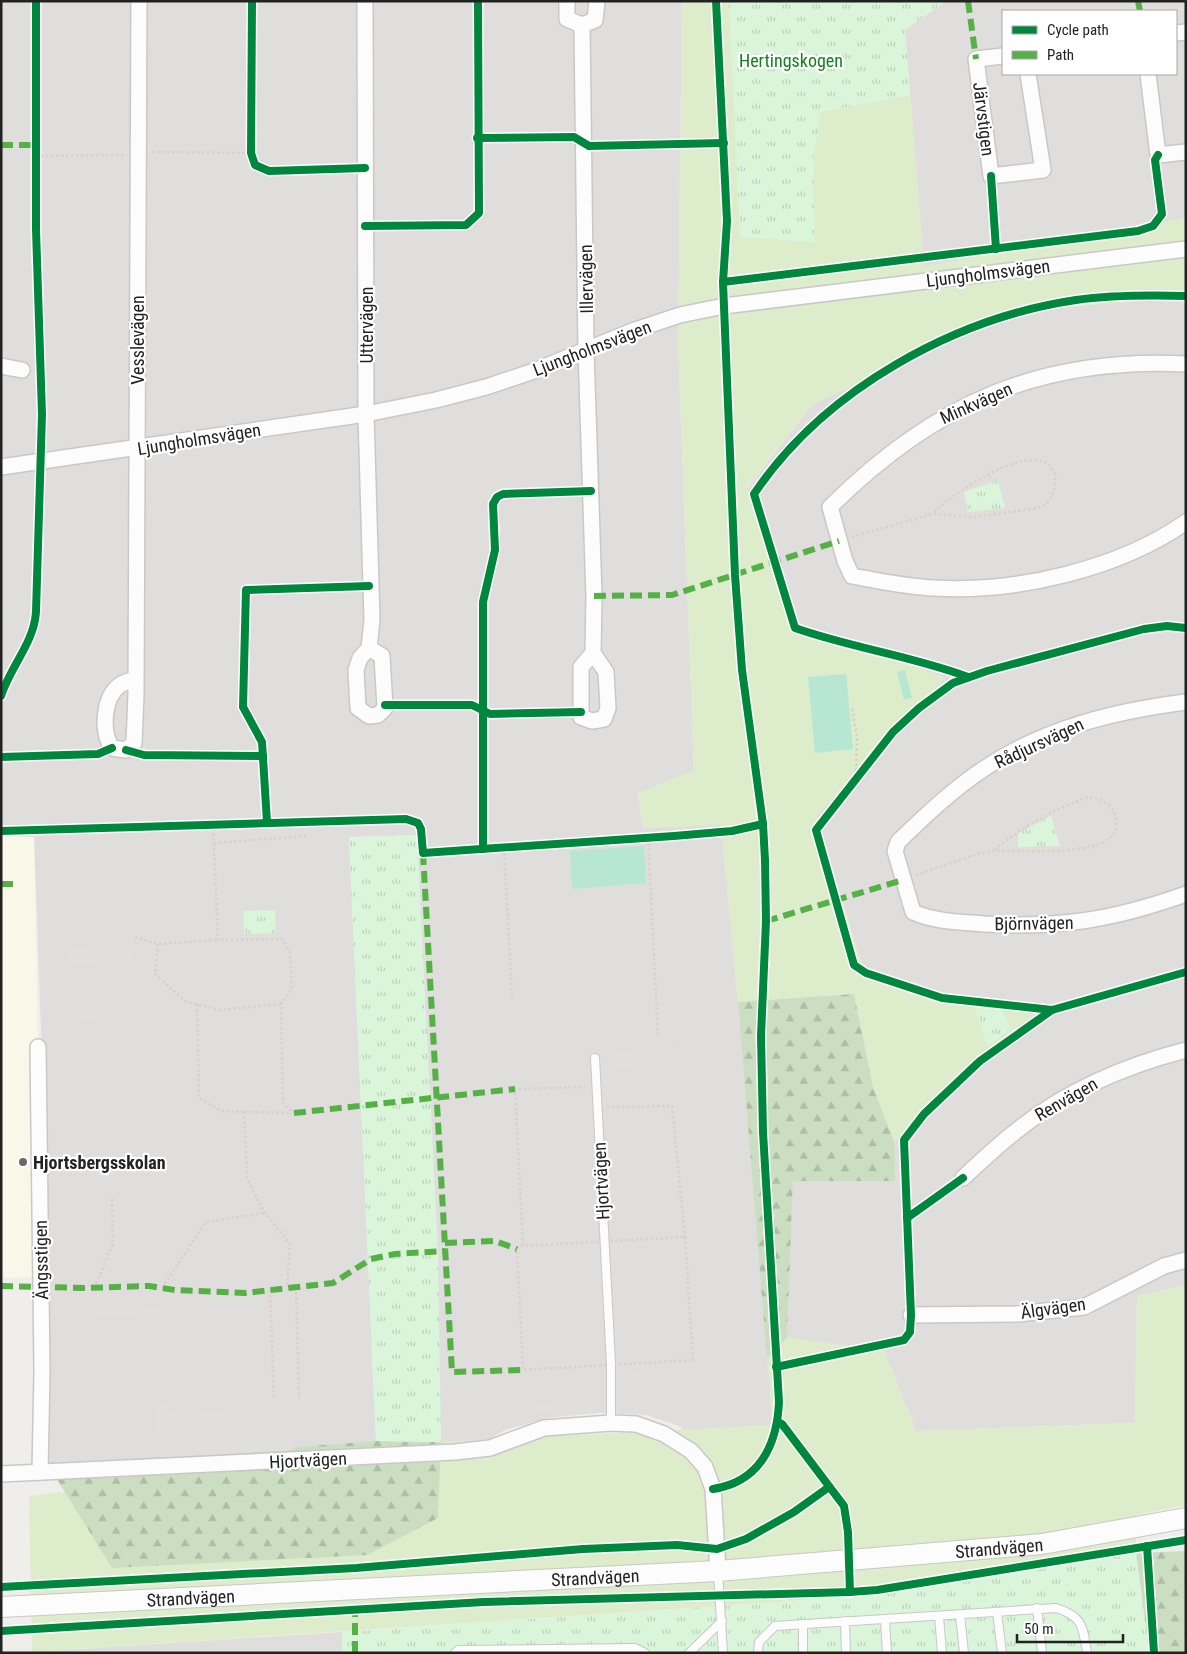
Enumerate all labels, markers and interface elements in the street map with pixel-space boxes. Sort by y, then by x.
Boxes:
legend [1002,10,1177,75]
text: Cycle path [1047,21,1109,39]
text: Path [1047,46,1074,64]
park label: Hertingskogen [739,50,843,71]
street label: Järvstigen [969,81,999,157]
street label: Illervägen [575,244,597,314]
street label: Ljungholmsvägen [925,255,1051,291]
street label: Uttervägen [356,286,377,364]
street label: Vesslevägen [127,295,148,385]
street label: Ljungholmsvägen [530,316,654,380]
street label: Minkvägen [937,378,1015,428]
street label: Ljungholmsvägen [136,419,262,459]
street label: Rådjursvägen [991,713,1087,773]
street label: Björnvägen [994,912,1074,934]
street label: Renvägen [1031,1073,1101,1125]
street label: Hjortvägen [588,1142,614,1220]
place label: Hjortsbergsskolan [33,1152,166,1173]
marker: Hjortsbergsskolan [17,1156,29,1168]
street label: Ängsstigen [30,1220,52,1300]
street label: Älgvägen [1019,1293,1087,1323]
street label: Hjortvägen [269,1447,347,1473]
street label: Strandvägen [954,1533,1044,1562]
street label: Strandvägen [551,1564,640,1590]
street label: Strandvägen [146,1585,235,1610]
scale bar [1017,1612,1123,1644]
text: 50 m [1024,1620,1054,1638]

